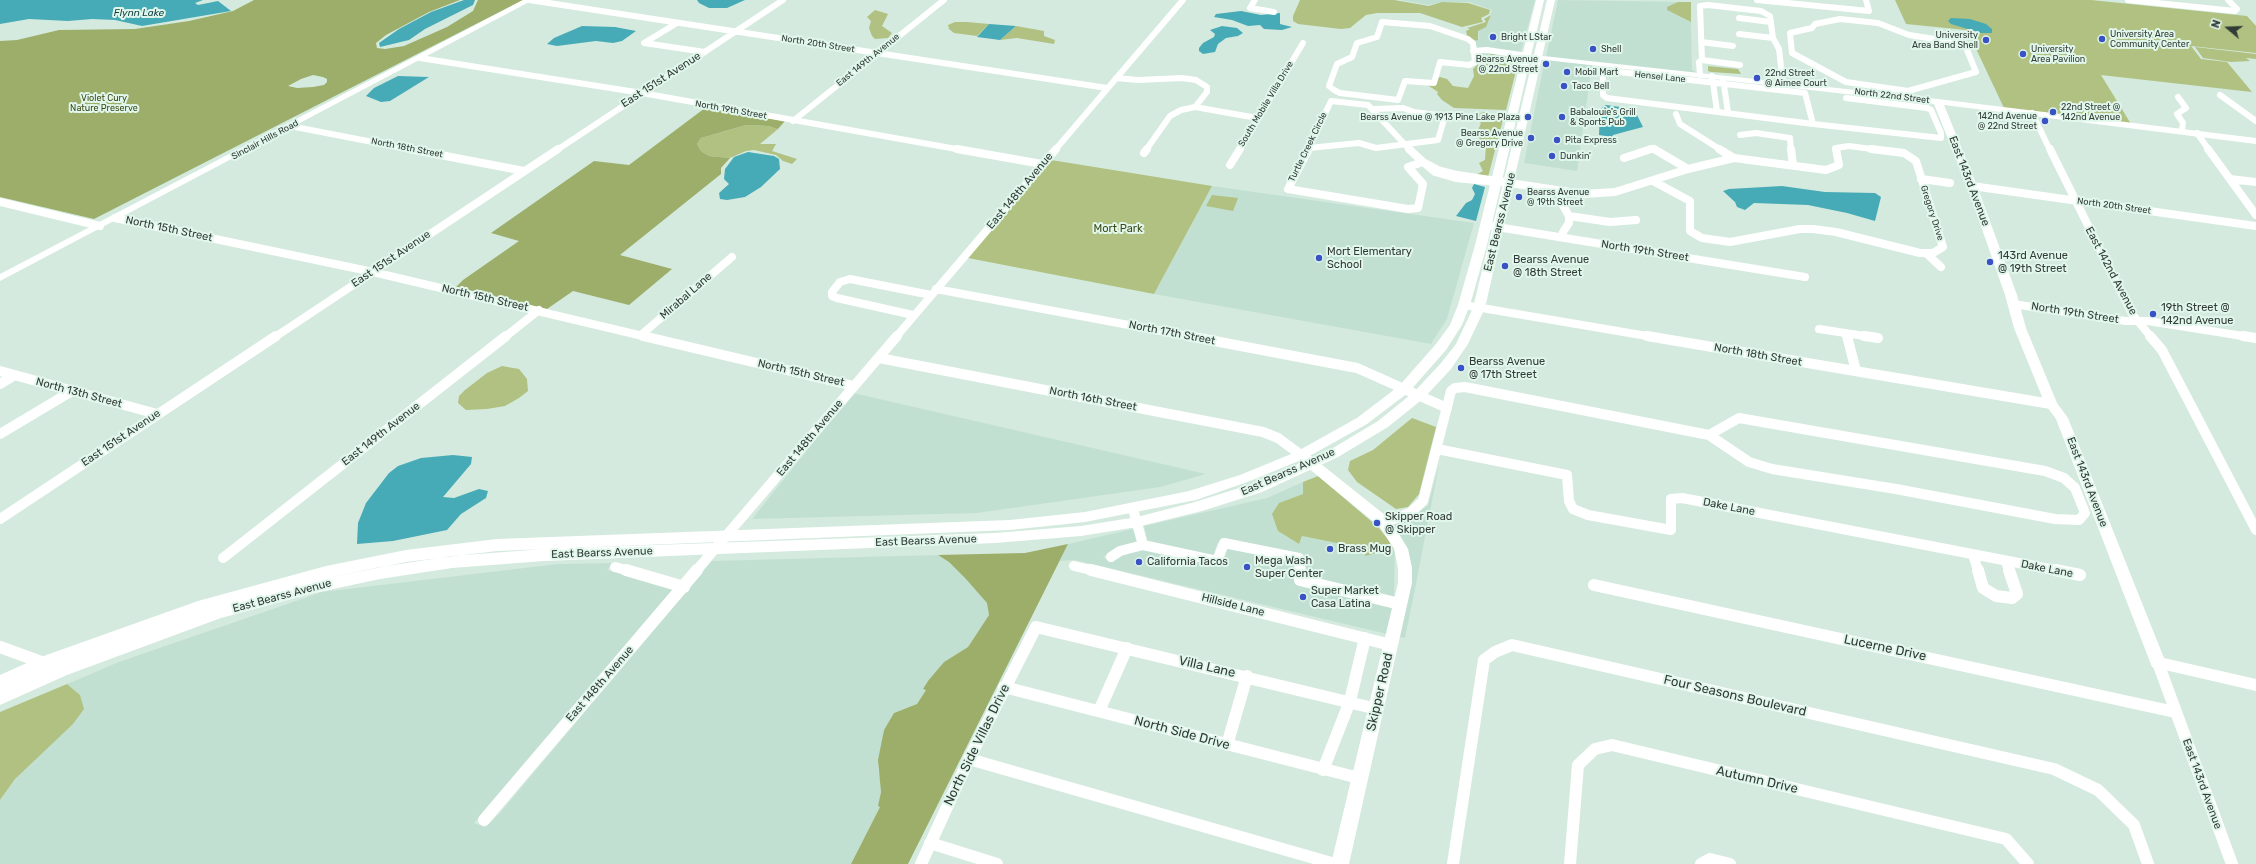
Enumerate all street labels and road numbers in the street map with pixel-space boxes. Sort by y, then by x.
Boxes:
street label: East 149th Avenue [834,31,902,89]
street label: North 20th Street [780,33,856,55]
street label: East 151st Avenue [619,49,703,111]
street label: South Mobile Villa Drive [1236,59,1296,149]
street label: Hensel Lane [1634,69,1686,85]
street label: North 22nd Street [1854,86,1930,106]
street label: North 19th Street [694,98,768,122]
street label: Turtle Creek Circle [1286,110,1330,184]
street label: Sinclair Hills Road [230,118,300,162]
street label: East 143rd Avenue [1946,134,1992,228]
street label: North 18th Street [370,136,444,160]
street label: East 148th Avenue [984,150,1056,232]
street label: East Bearss Avenue [1481,171,1519,273]
street label: Gregory Drive [1918,184,1946,242]
street label: North 20th Street [2076,195,2152,217]
street label: North 15th Street [124,213,214,245]
street label: East 142nd Avenue [2082,225,2140,317]
street label: East 151st Avenue [349,228,433,290]
street label: North 19th Street [1600,238,1690,264]
street label: Mirabal Lane [657,270,715,322]
street label: North 15th Street [440,282,530,314]
street label: North 19th Street [2030,300,2120,326]
street label: North 17th Street [1128,318,1216,348]
street label: North 18th Street [1713,341,1803,369]
street label: North 15th Street [756,357,846,389]
street label: North 13th Street [34,375,124,411]
street label: North 16th Street [1048,384,1138,414]
street label: East 148th Avenue [774,397,846,479]
street label: East 149th Avenue [339,399,423,469]
street label: East 151st Avenue [79,407,163,469]
street label: East 143rd Avenue [2064,435,2110,529]
street label: East Bearss Avenue [1239,445,1337,499]
street label: Dake Lane [1702,495,1756,519]
street label: East Bearss Avenue [875,533,977,549]
street label: East Bearss Avenue [551,545,653,561]
street label: Dake Lane [2020,557,2074,581]
street label: East Bearss Avenue [231,576,333,616]
street label: Hillside Lane [1200,591,1266,619]
street label: Lucerne Drive [1842,632,1928,664]
street label: East 148th Avenue [563,643,637,725]
street label: Skipper Road [1363,651,1397,733]
street label: Villa Lane [1177,653,1237,681]
street label: Four Seasons Boulevard [1662,672,1808,720]
street label: North Side Villas Drive [941,682,1013,808]
street label: North Side Drive [1132,713,1232,753]
street label: East 143rd Avenue [2179,737,2225,831]
street label: Autumn Drive [1715,763,1799,797]

